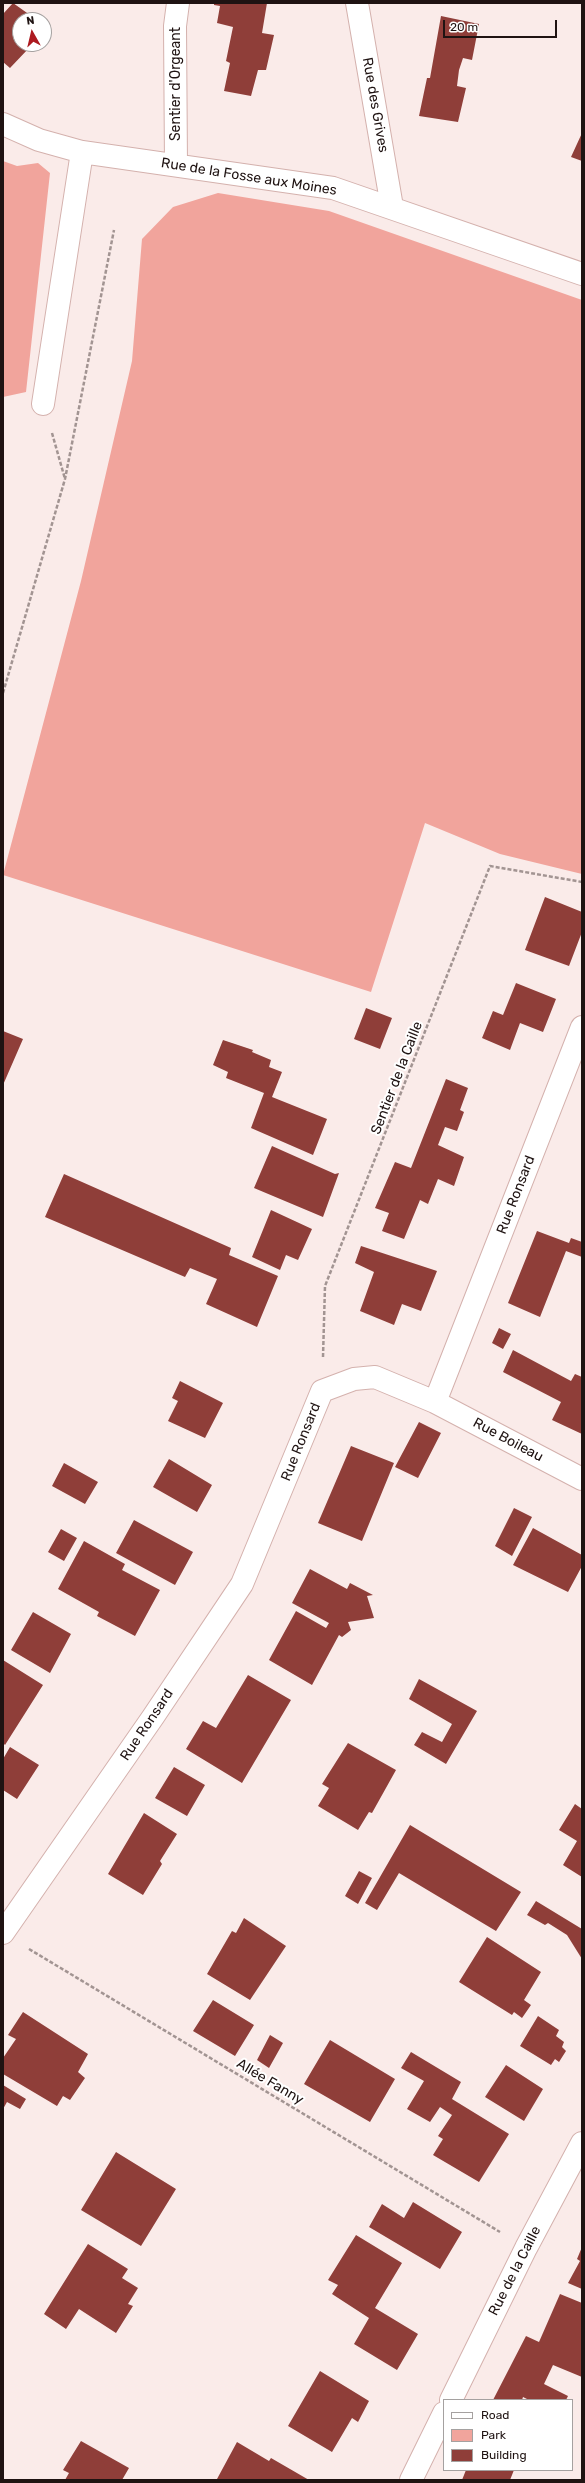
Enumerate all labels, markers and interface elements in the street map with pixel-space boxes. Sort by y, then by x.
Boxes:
north arrow [12,12,52,52]
scale bar [445,12,559,38]
text: N [26,14,35,28]
text: 20 m [450,20,478,34]
street label: Sentier d'Orgeant [168,27,184,141]
street label: Rue des Grives [358,56,392,154]
street label: Rue de la Fosse aux Moines [160,155,338,199]
street label: Sentier de la Caille [368,1019,426,1137]
street label: Rue Ronsard [493,1153,539,1237]
street label: Rue Ronsard [278,1400,324,1484]
street label: Rue Boileau [470,1414,546,1466]
street label: Rue Ronsard [117,1686,177,1764]
street label: Allée Fanny [233,2055,307,2109]
street label: Rue de la Caille [485,2223,545,2319]
legend [443,2399,573,2471]
text: Road [481,2408,509,2422]
text: Park [481,2428,506,2442]
text: Building [481,2448,527,2462]

